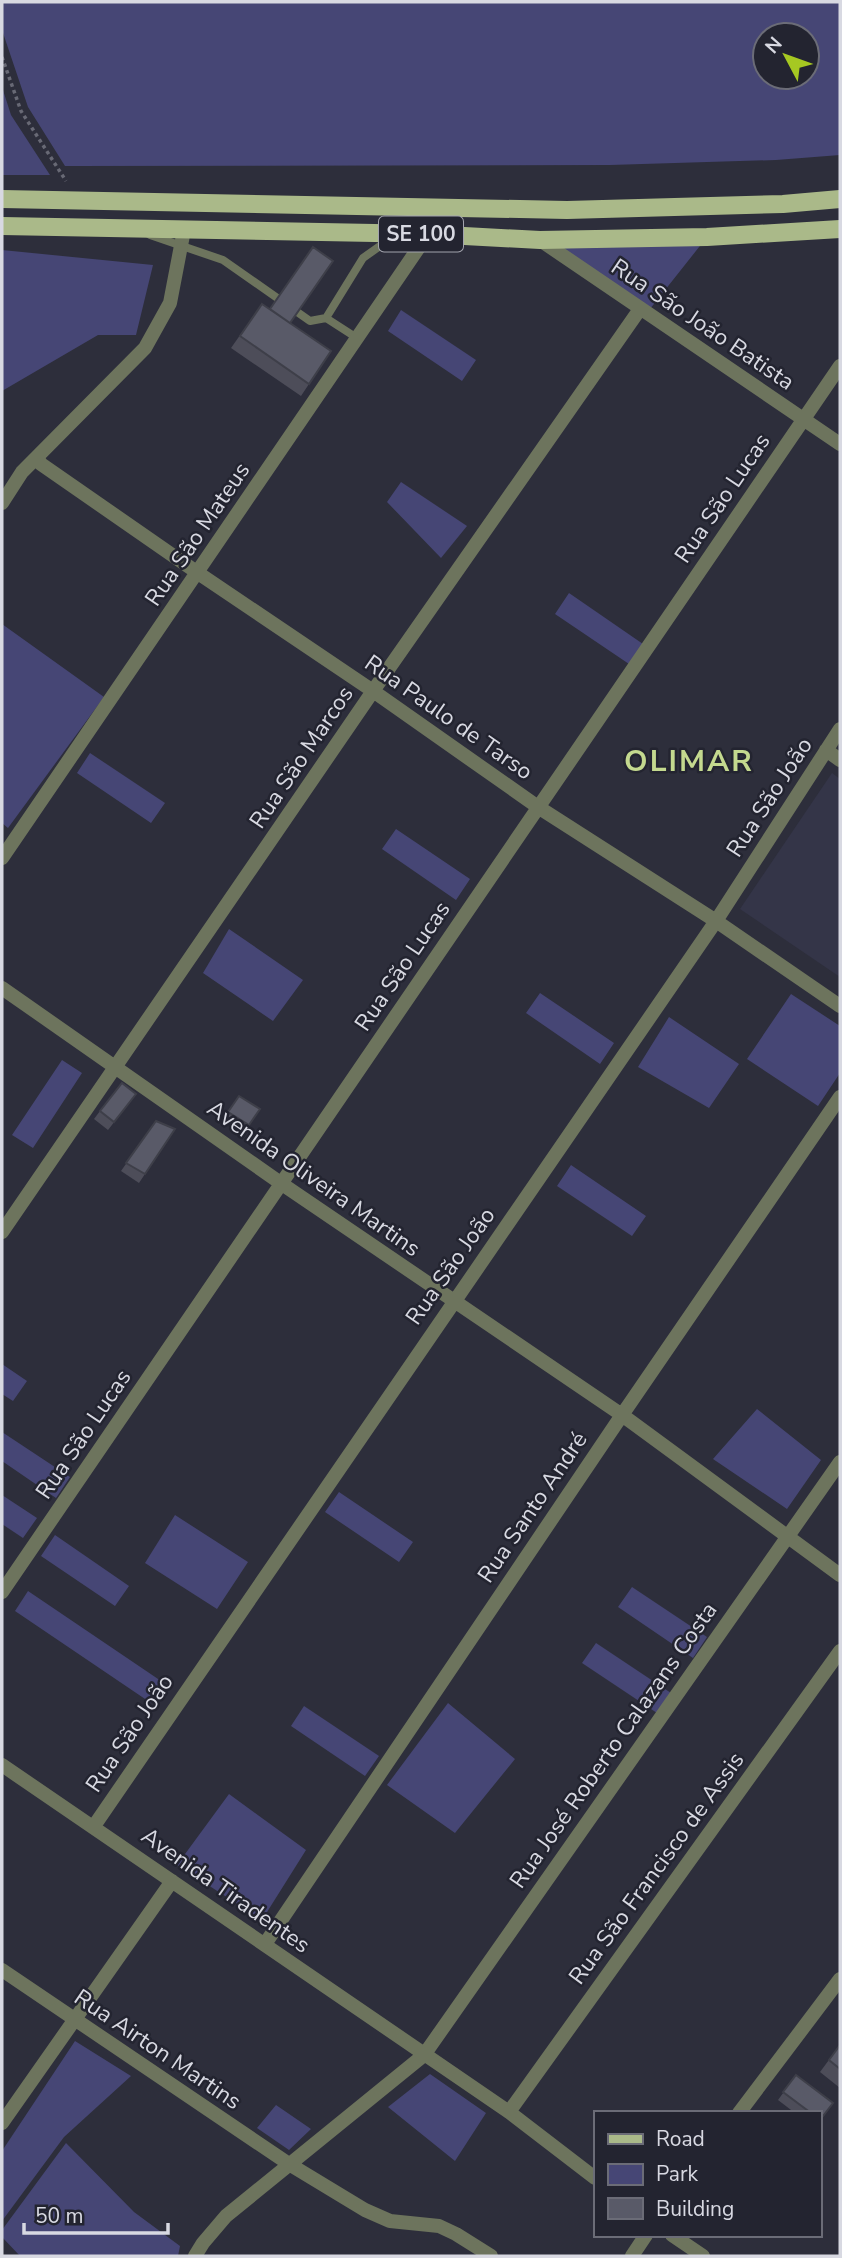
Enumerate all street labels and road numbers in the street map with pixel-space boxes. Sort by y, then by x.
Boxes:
road number: SE 100 [379,216,463,252]
street label: Rua São João Batista [605,251,800,397]
street label: Rua São Lucas [668,427,777,569]
street label: Rua São Mateus [138,456,257,612]
street label: Rua Paulo de Tarso [358,648,539,787]
street label: Rua São Marcos [242,680,361,835]
street label: Rua São João [719,732,820,863]
street label: Rua São Lucas [348,895,457,1037]
street label: Avenida Oliveira Martins [201,1093,426,1264]
street label: Rua São João [399,1201,502,1331]
street label: Rua São Lucas [29,1363,138,1505]
street label: Rua Santo André [470,1426,594,1589]
street label: Rua José Roberto Calazans Costa [502,1596,724,1894]
street label: Rua São João [78,1668,180,1799]
street label: Rua São Francisco de Assis [562,1746,751,1991]
street label: Avenida Tiradentes [135,1821,316,1960]
street label: Rua Airton Martins [68,1982,247,2117]

